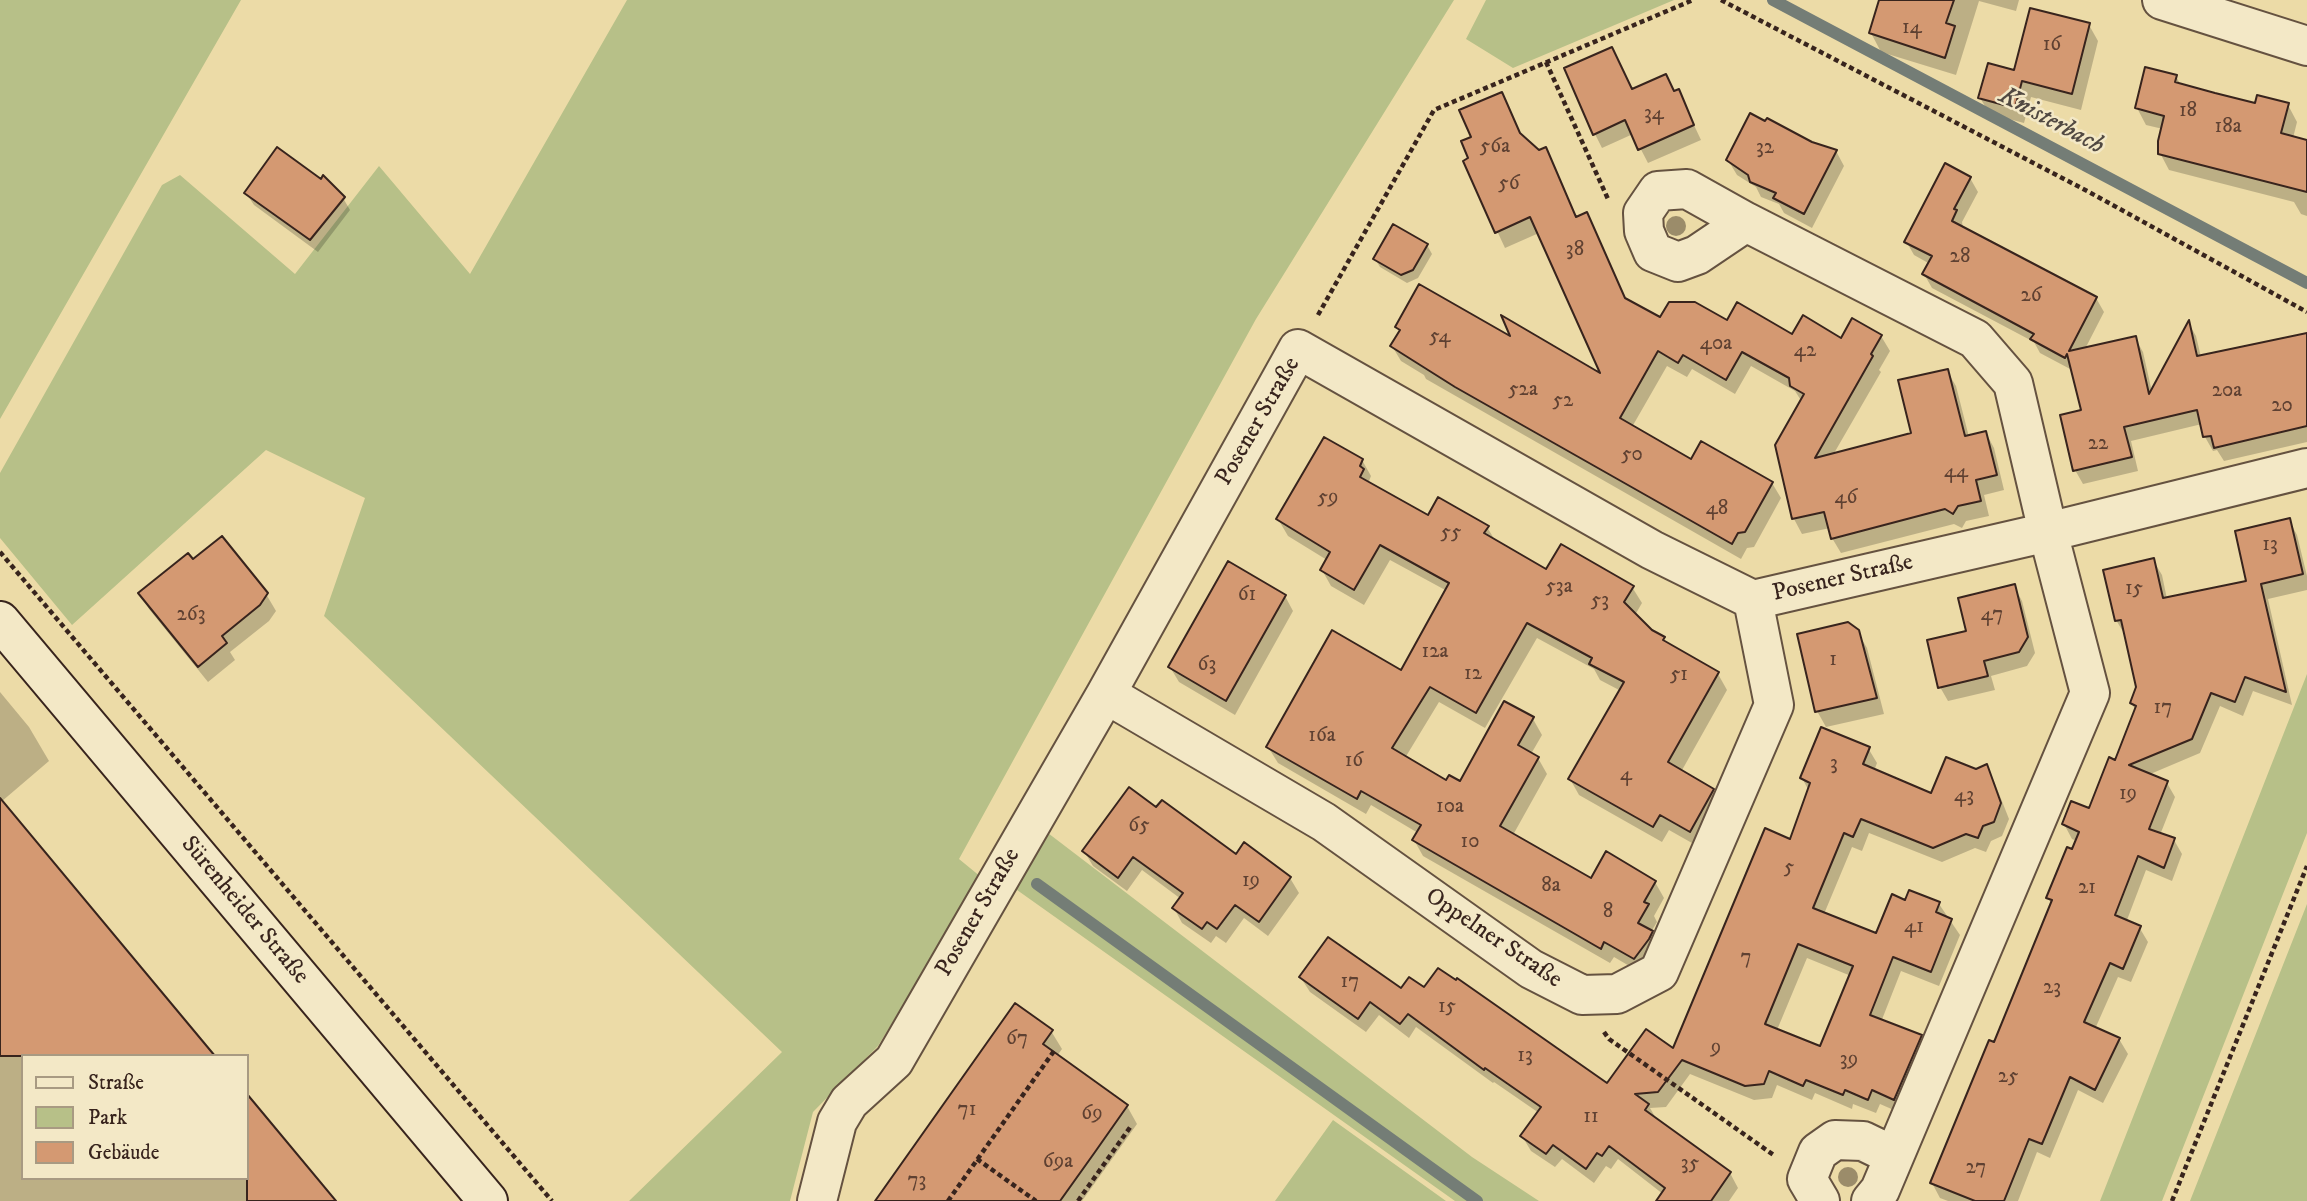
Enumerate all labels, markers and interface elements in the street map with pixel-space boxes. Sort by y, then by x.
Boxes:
house number: 14 [1902,16,1922,42]
house number: 16 [2043,33,2061,59]
water label: Knisterbach [1993,81,2109,163]
house number: 18 [2179,99,2197,125]
house number: 34 [1644,102,1664,128]
house number: 18a [2214,115,2242,141]
house number: 56a [1480,135,1510,161]
house number: 32 [1756,136,1774,162]
house number: 56 [1498,172,1520,198]
house number: 38 [1566,238,1584,264]
house number: 28 [1950,245,1970,271]
house number: 26 [2020,284,2042,310]
house number: 54 [1429,325,1451,351]
house number: 40a [1700,332,1732,358]
house number: 42 [1794,339,1816,365]
street label: Posener Straße [1211,353,1307,491]
house number: 52a [1508,378,1538,404]
house number: 20a [2212,379,2242,405]
house number: 52 [1553,389,1573,415]
house number: 20 [2271,394,2293,420]
house number: 22 [2088,432,2108,458]
house number: 50 [1621,443,1643,469]
house number: 44 [1944,460,1968,486]
house number: 59 [1318,486,1338,512]
house number: 46 [1834,486,1858,512]
house number: 48 [1706,497,1728,523]
house number: 55 [1441,521,1461,547]
house number: 13 [2262,533,2278,559]
street label: Posener Straße [1770,549,1916,609]
house number: 53a [1545,575,1573,601]
house number: 15 [2125,577,2143,603]
house number: 61 [1238,583,1256,609]
house number: 53 [1591,589,1609,615]
house number: 263 [176,603,206,629]
house number: 47 [1981,603,2003,629]
house number: 12a [1422,640,1448,666]
house number: 1 [1829,648,1837,674]
house number: 63 [1198,653,1216,679]
house number: 12 [1464,662,1482,688]
house number: 51 [1670,663,1688,689]
house number: 17 [2154,696,2172,722]
house number: 16a [1308,724,1336,750]
house number: 16 [1345,749,1363,775]
house number: 3 [1830,752,1838,778]
house number: 4 [1620,763,1632,789]
house number: 19 [2119,782,2137,808]
house number: 43 [1954,784,1974,810]
house number: 10a [1436,795,1464,821]
house number: 65 [1128,814,1150,840]
house number: 10 [1461,830,1479,856]
street label: Sürenheider Straße [174,831,314,991]
street label: Posener Straße [931,844,1027,982]
house number: 5 [1784,856,1794,882]
house number: 19 [1242,869,1260,895]
house number: 8a [1541,874,1561,900]
house number: 21 [2078,876,2096,902]
street label: Oppelner Straße [1419,883,1567,995]
house number: 8 [1603,900,1613,926]
house number: 41 [1904,915,1924,941]
house number: 7 [1740,946,1752,972]
house number: 17 [1341,970,1359,996]
house number: 23 [2043,976,2061,1002]
house number: 15 [1438,995,1456,1021]
house number: 67 [1006,1027,1028,1053]
house number: 9 [1711,1036,1721,1062]
house number: 13 [1517,1044,1533,1070]
house number: 39 [1840,1048,1858,1074]
legend [21,1054,248,1180]
house number: 25 [1998,1065,2018,1091]
text: Straße [88,1070,144,1096]
house number: 71 [958,1098,976,1124]
house number: 69 [1081,1102,1103,1128]
text: Park [88,1105,127,1131]
house number: 11 [1583,1105,1599,1131]
text: Gebäude [88,1140,159,1166]
house number: 69a [1043,1150,1073,1176]
house number: 35 [1681,1152,1699,1178]
house number: 27 [1966,1156,1986,1182]
house number: 73 [908,1169,926,1195]

